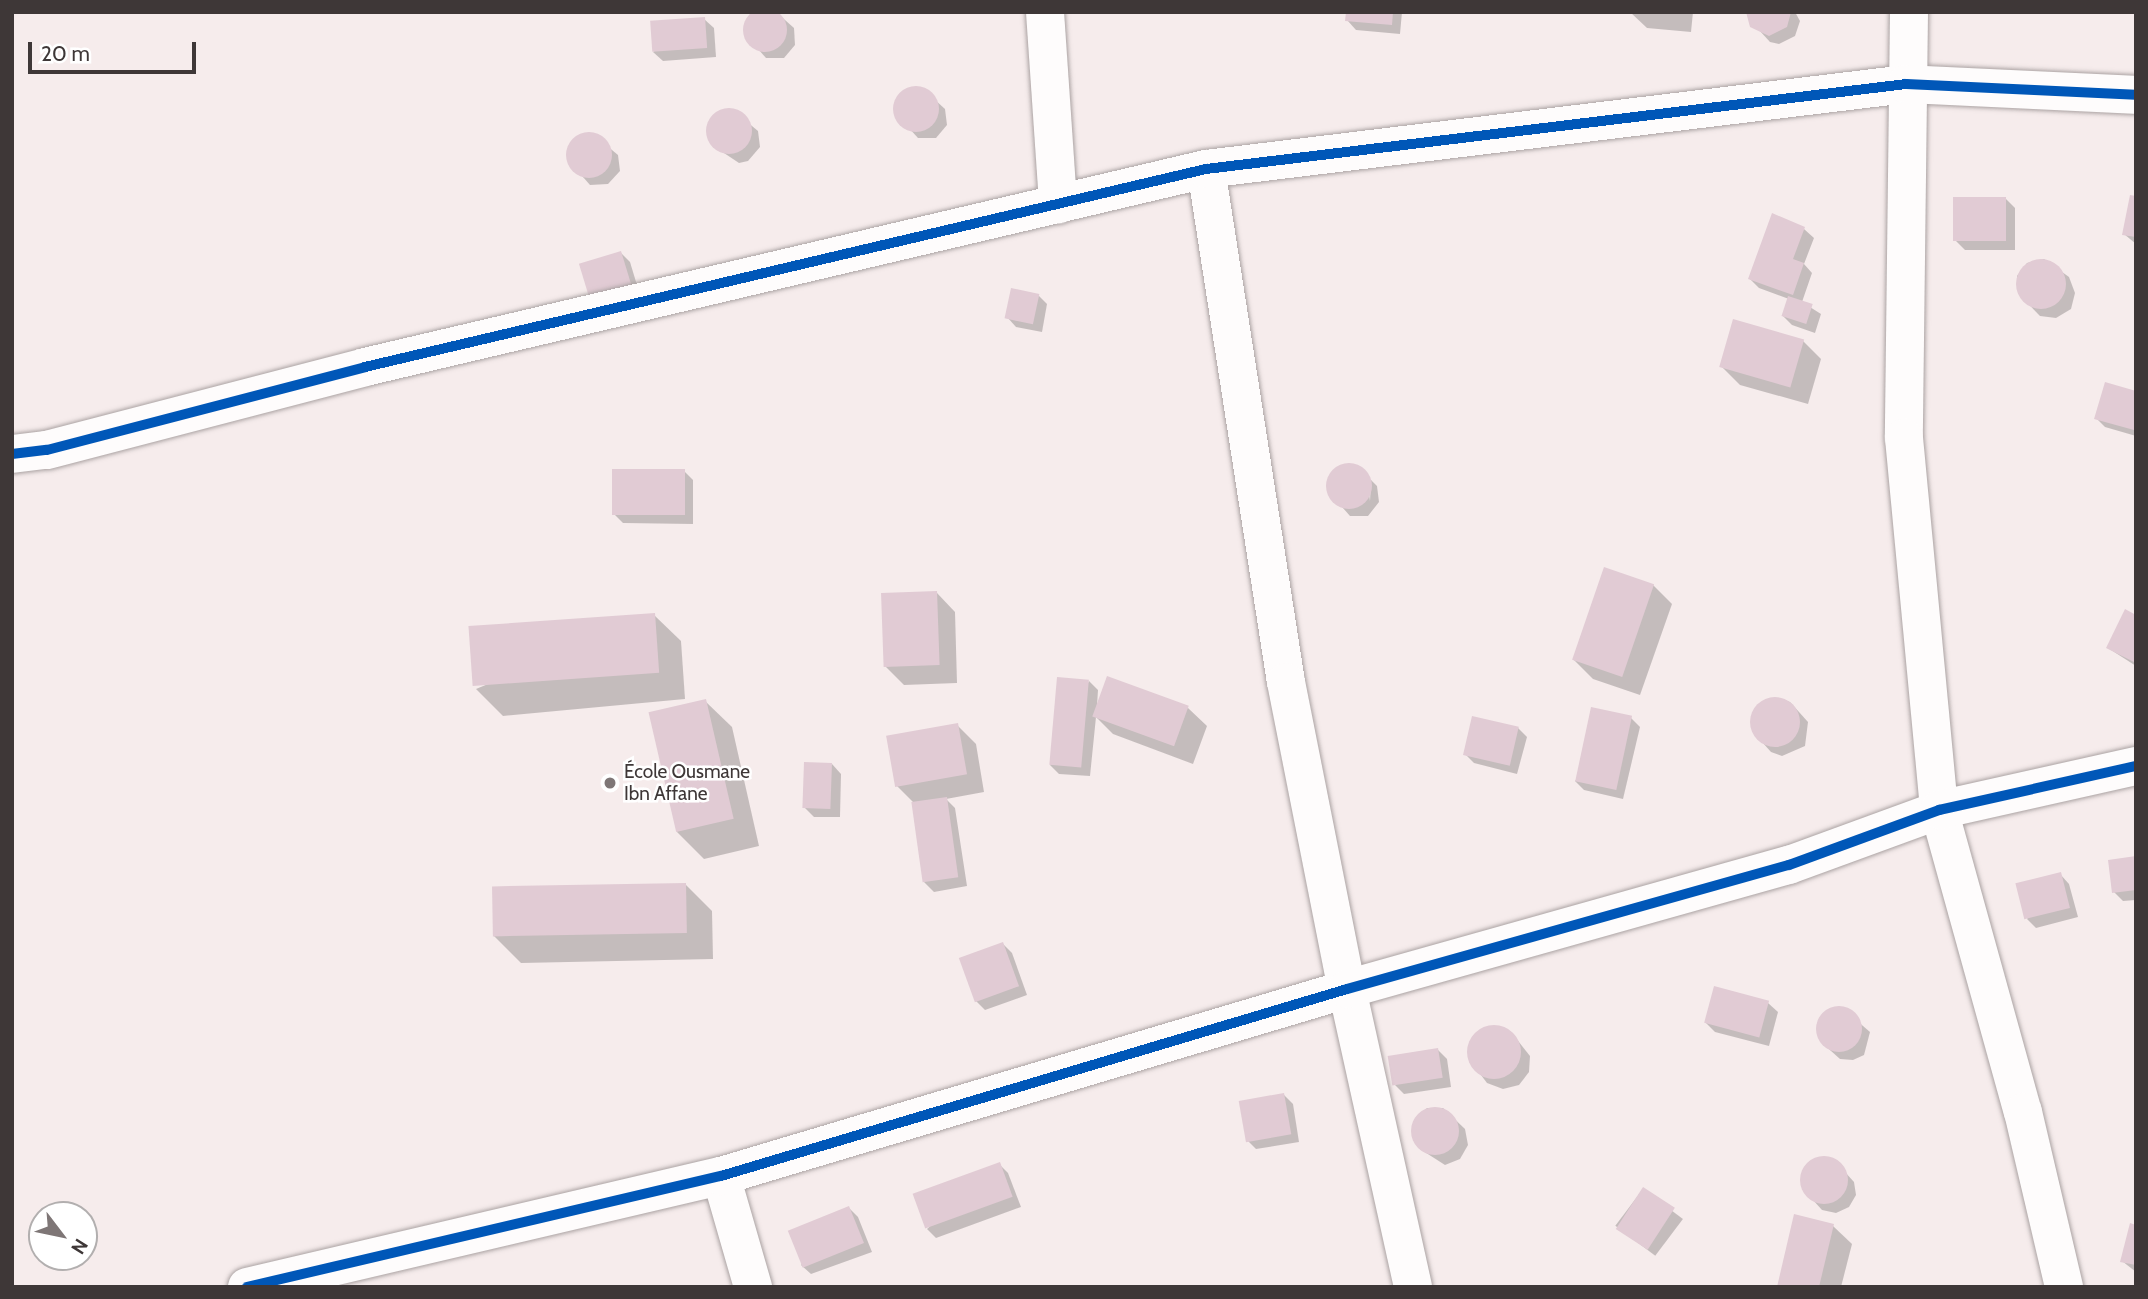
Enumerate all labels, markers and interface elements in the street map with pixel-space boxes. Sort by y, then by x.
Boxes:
scale bar [32,28,200,72]
text: 20 m [41,41,90,66]
place label: École Ousmane Ibn Affane [624,761,750,805]
marker: École Ousmane Ibn Affane [602,775,618,791]
north arrow [28,1201,98,1271]
text: N [66,1235,93,1258]

